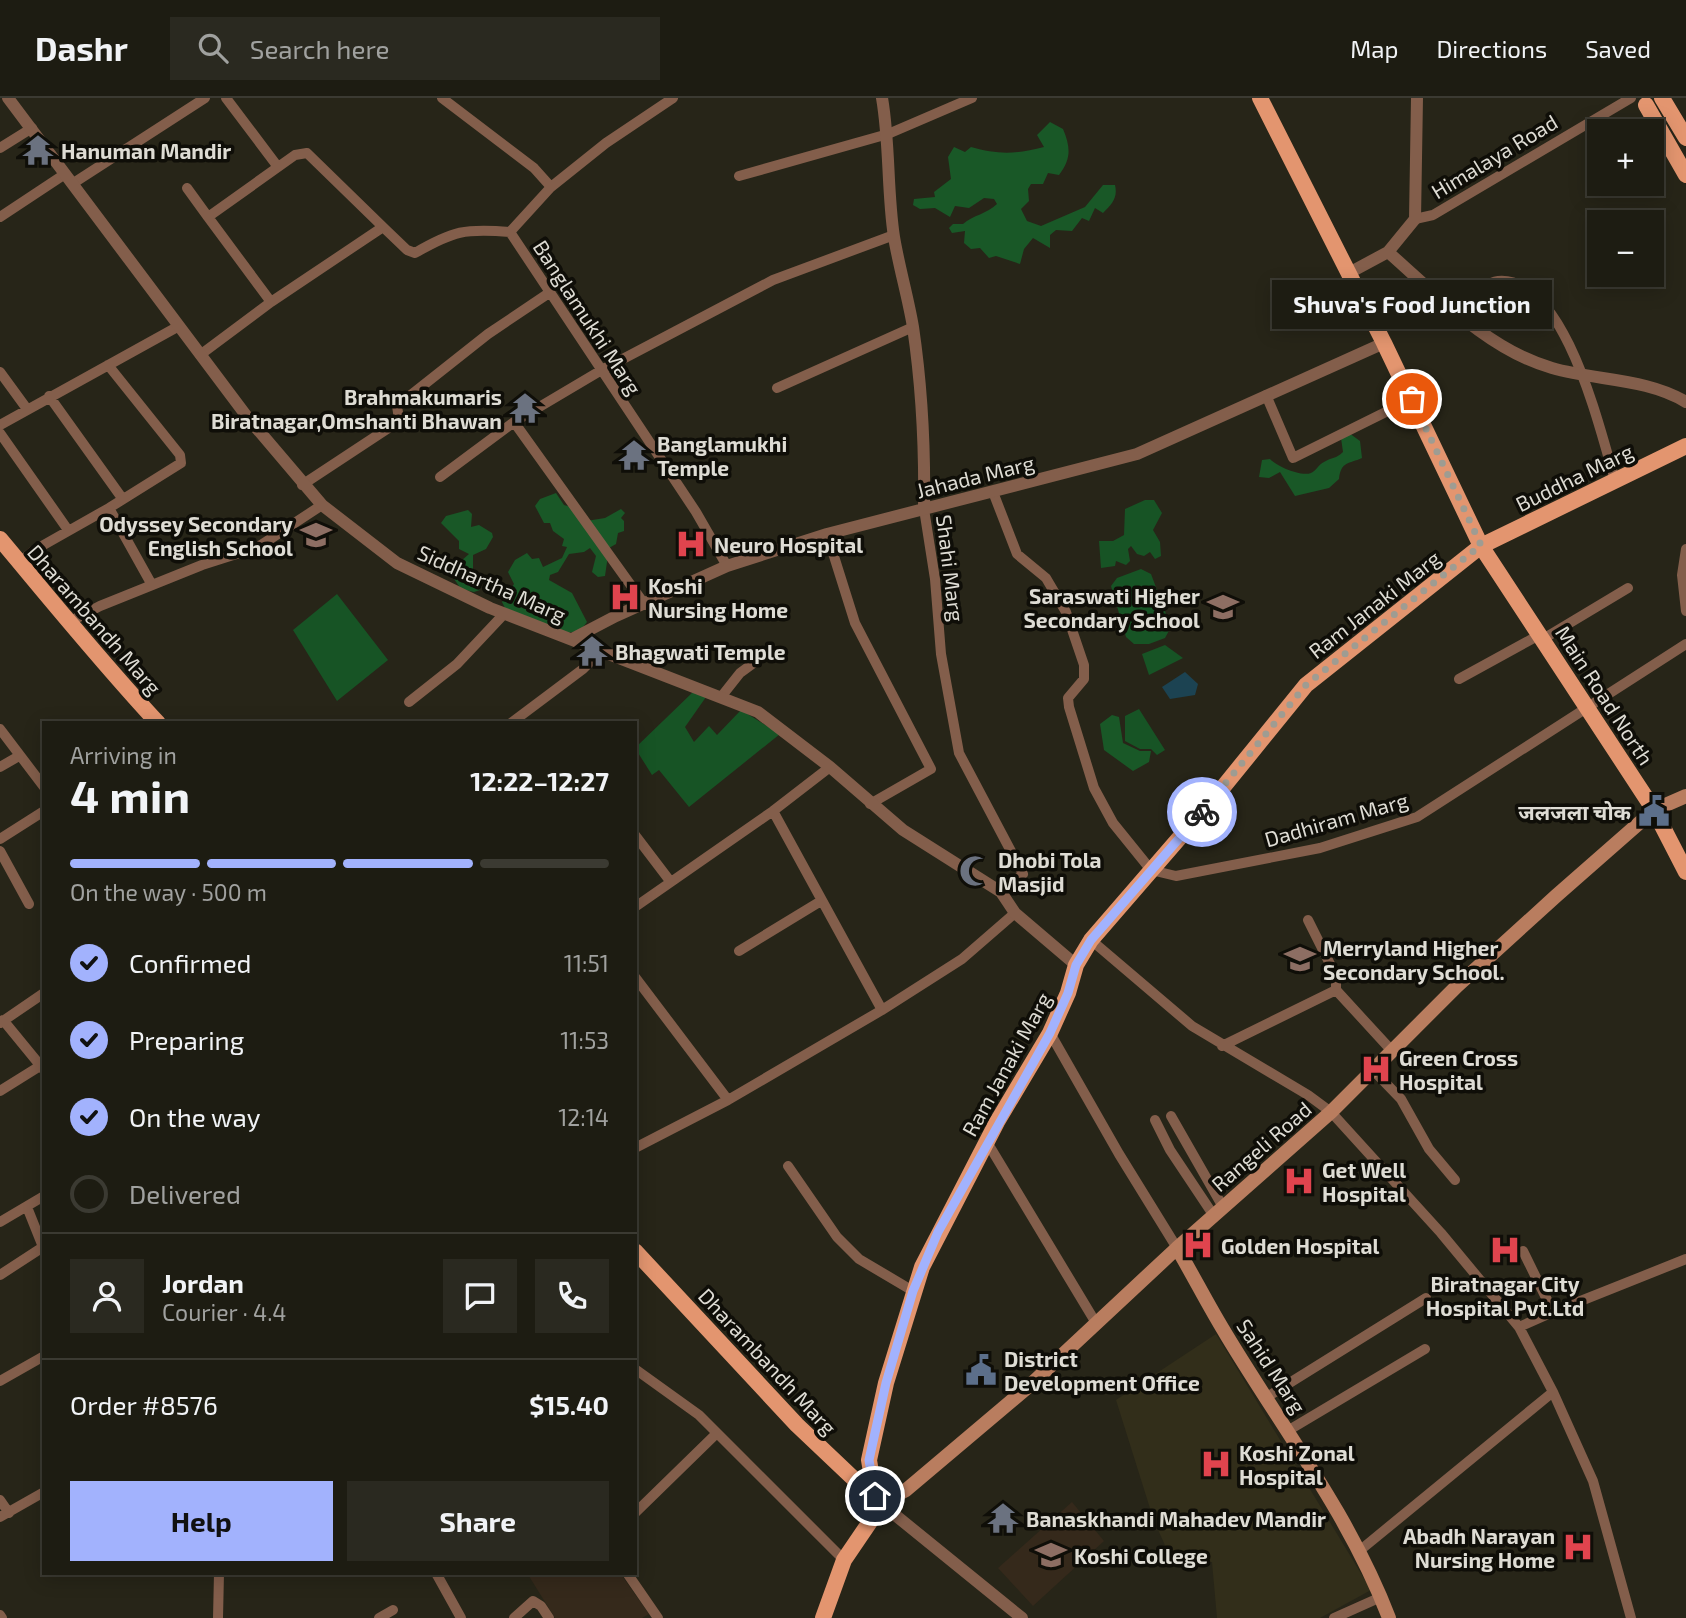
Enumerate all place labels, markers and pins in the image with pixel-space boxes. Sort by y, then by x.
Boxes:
temple icon: Hanuman Mandir [21,133,55,167]
place label: Hanuman Mandir [61,138,231,163]
callout: Shuva's Food Junction [1272,280,1552,329]
pin [1382,369,1442,429]
place label: Brahmakumaris Biratnagar,Omshanti Bhawan [211,384,502,433]
temple icon: Brahmakumaris Biratnagar,Omshanti Bhawan [508,391,542,425]
place label: Banglamukhi Temple [657,431,787,480]
temple icon: Banglamukhi Temple [617,438,651,472]
place label: Odyssey Secondary English School [99,511,293,560]
school or university icon: Odyssey Secondary English School [299,518,333,552]
hospital icon: Neuro Hospital [674,527,708,561]
place label: Neuro Hospital [714,532,863,557]
place label: Koshi Nursing Home [648,573,788,622]
hospital icon: Koshi Nursing Home [608,580,642,614]
place label: Saraswati Higher Secondary School [1024,583,1200,633]
school or university icon: Saraswati Higher Secondary School [1206,590,1240,624]
temple icon: Bhagwati Temple [575,634,609,668]
place label: Bhagwati Temple [615,639,786,664]
public building icon: जलजला चोक [1637,794,1671,828]
place label: जलजला चोक [1518,799,1632,824]
place label: Dhobi Tola Masjid [998,847,1102,896]
mosque icon: Dhobi Tola Masjid [958,854,992,888]
place label: Merryland Higher Secondary School. [1323,935,1505,985]
school or university icon: Merryland Higher Secondary School. [1283,942,1317,976]
place label: Green Cross Hospital [1399,1045,1518,1094]
hospital icon: Green Cross Hospital [1359,1052,1393,1086]
place label: Get Well Hospital [1322,1157,1406,1206]
hospital icon: Get Well Hospital [1282,1164,1316,1198]
hospital icon: Golden Hospital [1181,1228,1215,1262]
place label: Golden Hospital [1221,1233,1379,1258]
hospital icon: Biratnagar City Hospital Pvt.Ltd [1488,1233,1522,1267]
place label: Biratnagar City Hospital Pvt.Ltd [1426,1271,1584,1320]
place label: District Development Office [1004,1346,1200,1395]
public building icon: District Development Office [964,1353,998,1387]
place label: Koshi Zonal Hospital [1239,1440,1355,1489]
hospital icon: Koshi Zonal Hospital [1199,1447,1233,1481]
pin [845,1466,905,1526]
temple icon: Banaskhandi Mahadev Mandir [986,1501,1020,1535]
place label: Banaskhandi Mahadev Mandir [1026,1506,1326,1531]
place label: Abadh Narayan Nursing Home [1403,1523,1555,1572]
hospital icon: Abadh Narayan Nursing Home [1561,1530,1595,1564]
school or university icon: Koshi College [1034,1538,1068,1572]
place label: Koshi College [1074,1543,1208,1568]

